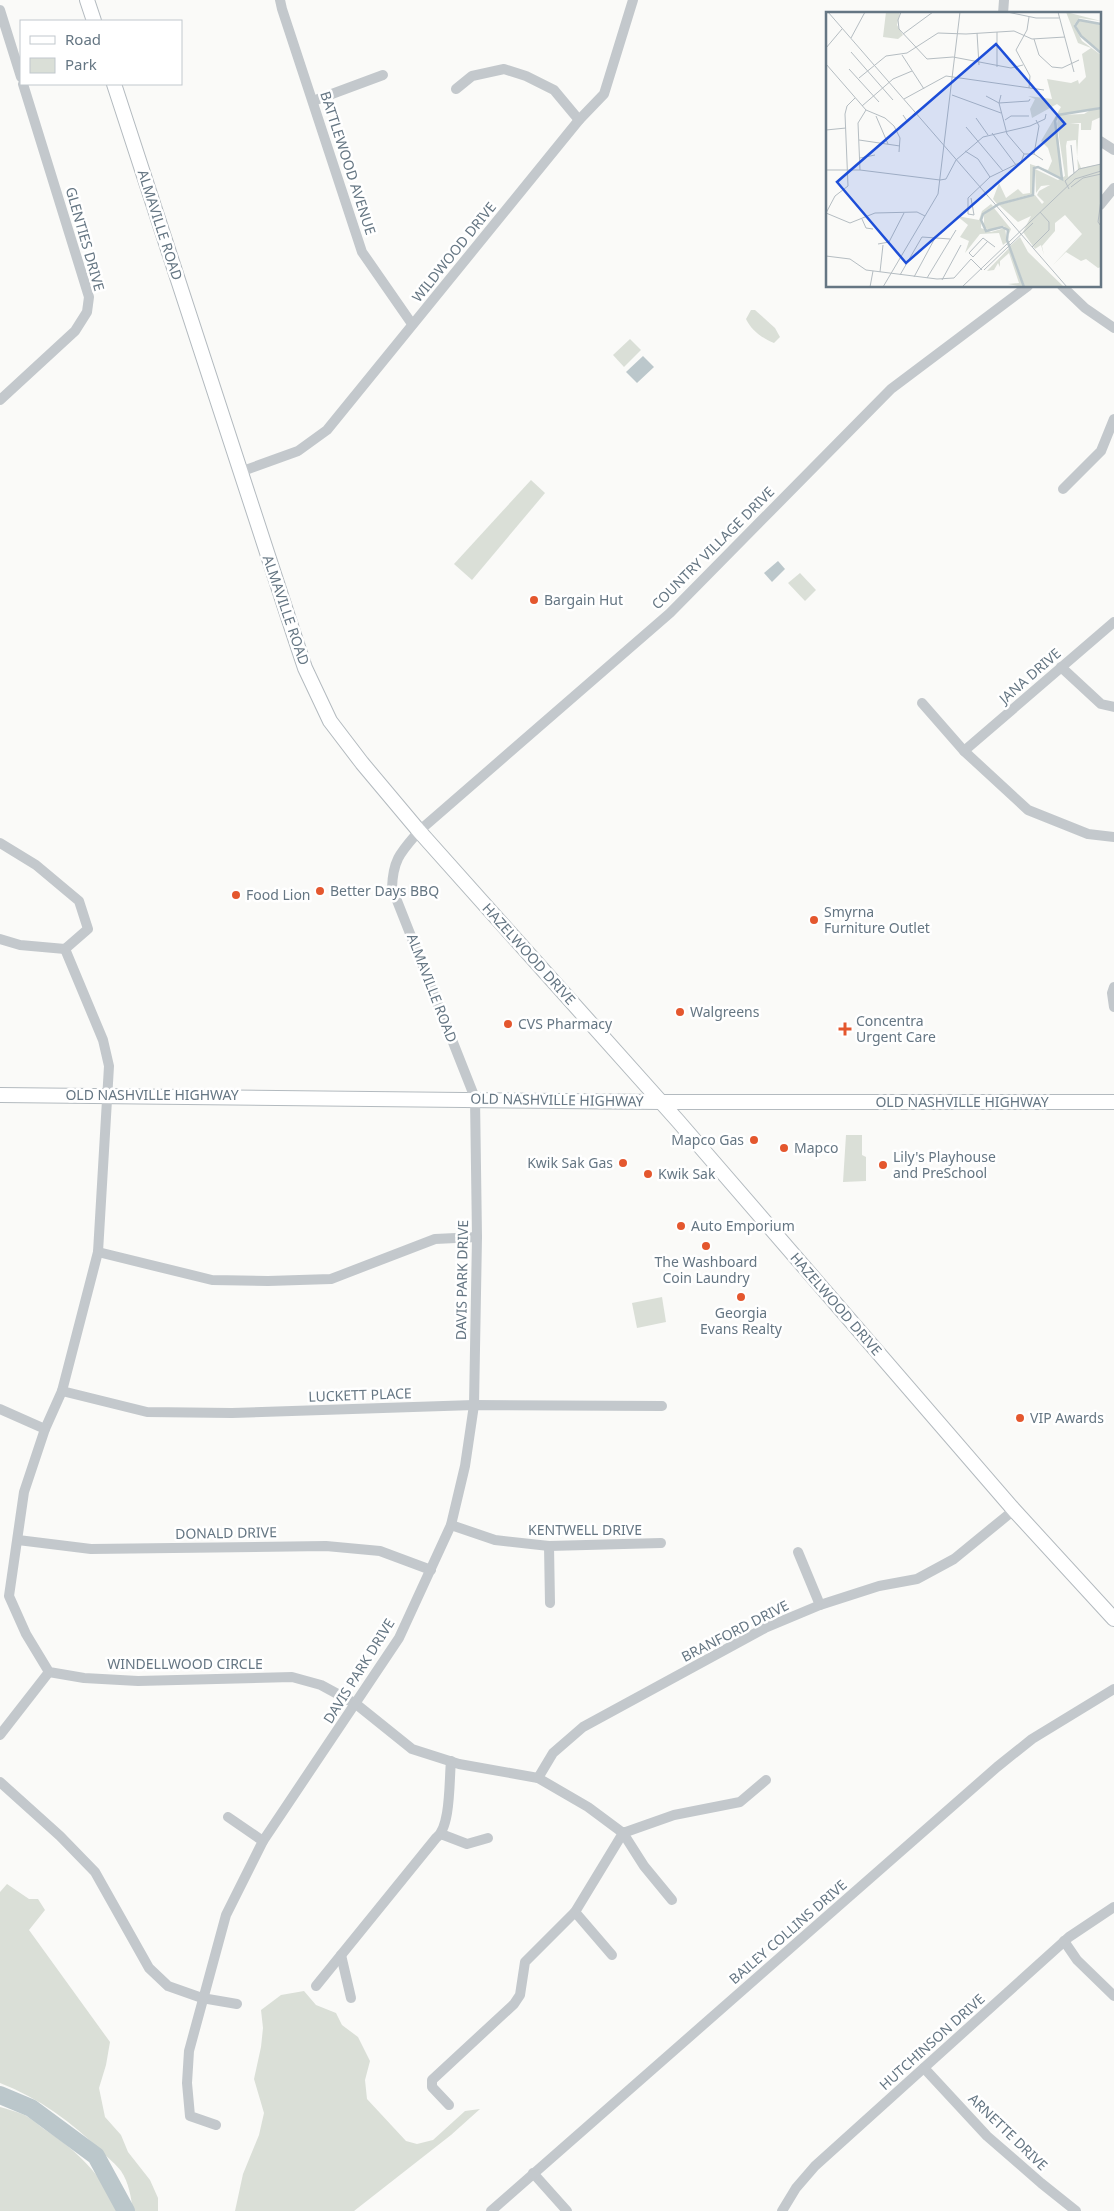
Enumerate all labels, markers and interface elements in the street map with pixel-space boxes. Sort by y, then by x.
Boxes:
inset map [826,12,1102,288]
legend [20,20,182,85]
text: Road [65,29,101,49]
text: Park [65,54,97,74]
street label: BATTLEWOOD AVENUE [316,89,381,237]
street label: ALMAVILLE ROAD [134,167,187,283]
street label: GLENTIES DRIVE [62,185,109,293]
street label: WILDWOOD DRIVE [407,198,500,306]
street label: COUNTRY VILLAGE DRIVE [647,482,778,613]
street label: ALMAVILLE ROAD [259,552,314,667]
place label: Bargain Hut [544,590,623,609]
marker: Bargain Hut [528,594,540,606]
street label: JANA DRIVE [993,644,1065,709]
place label: Better Days BBQ [330,881,439,900]
place label: Food Lion [246,885,311,904]
marker: Better Days BBQ [314,885,326,897]
marker: Food Lion [230,889,242,901]
street label: HAZELWOOD DRIVE [479,899,580,1009]
place label: Smyrna Furniture Outlet [824,902,930,937]
marker: Smyrna Furniture Outlet [808,914,820,926]
street label: ALMAVILLE ROAD [403,931,462,1045]
place label: Walgreens [690,1002,760,1021]
marker: Walgreens [674,1006,686,1018]
place label: Concentra Urgent Care [856,1011,936,1046]
place label: CVS Pharmacy [518,1014,613,1033]
marker: CVS Pharmacy [502,1018,514,1030]
marker: Concentra Urgent Care [838,1022,852,1036]
street label: OLD NASHVILLE HIGHWAY [65,1085,239,1104]
street label: OLD NASHVILLE HIGHWAY [470,1088,644,1111]
street label: OLD NASHVILLE HIGHWAY [875,1092,1049,1111]
place label: Mapco Gas [671,1130,744,1149]
marker: Mapco Gas [748,1134,760,1146]
place label: Mapco [794,1138,838,1157]
marker: Mapco [778,1142,790,1154]
place label: Lily's Playhouse and PreSchool [893,1147,996,1182]
place label: Kwik Sak Gas [527,1153,613,1172]
marker: Kwik Sak Gas [617,1157,629,1169]
marker: Lily's Playhouse and PreSchool [877,1159,889,1171]
place label: Kwik Sak [658,1164,716,1183]
marker: Kwik Sak [642,1168,654,1180]
place label: Auto Emporium [691,1216,795,1235]
street label: DAVIS PARK DRIVE [451,1220,472,1340]
marker: Auto Emporium [675,1220,687,1232]
marker: The Washboard Coin Laundry [700,1240,712,1252]
street label: HAZELWOOD DRIVE [786,1248,886,1359]
place label: The Washboard Coin Laundry [655,1252,757,1287]
marker: Georgia Evans Realty [735,1291,747,1303]
place label: Georgia Evans Realty [700,1303,783,1338]
street label: LUCKETT PLACE [308,1383,412,1406]
place label: VIP Awards [1030,1408,1104,1427]
marker: VIP Awards [1014,1412,1026,1424]
street label: KENTWELL DRIVE [528,1520,642,1539]
street label: DONALD DRIVE [175,1522,277,1543]
street label: BRANFORD DRIVE [678,1595,792,1666]
street label: DAVIS PARK DRIVE [319,1615,399,1727]
street label: WINDELLWOOD CIRCLE [107,1654,263,1673]
street label: BAILEY COLLINS DRIVE [725,1875,851,1988]
street label: HUTCHINSON DRIVE [875,1989,988,2094]
street label: ARNETTE DRIVE [965,2089,1052,2174]

